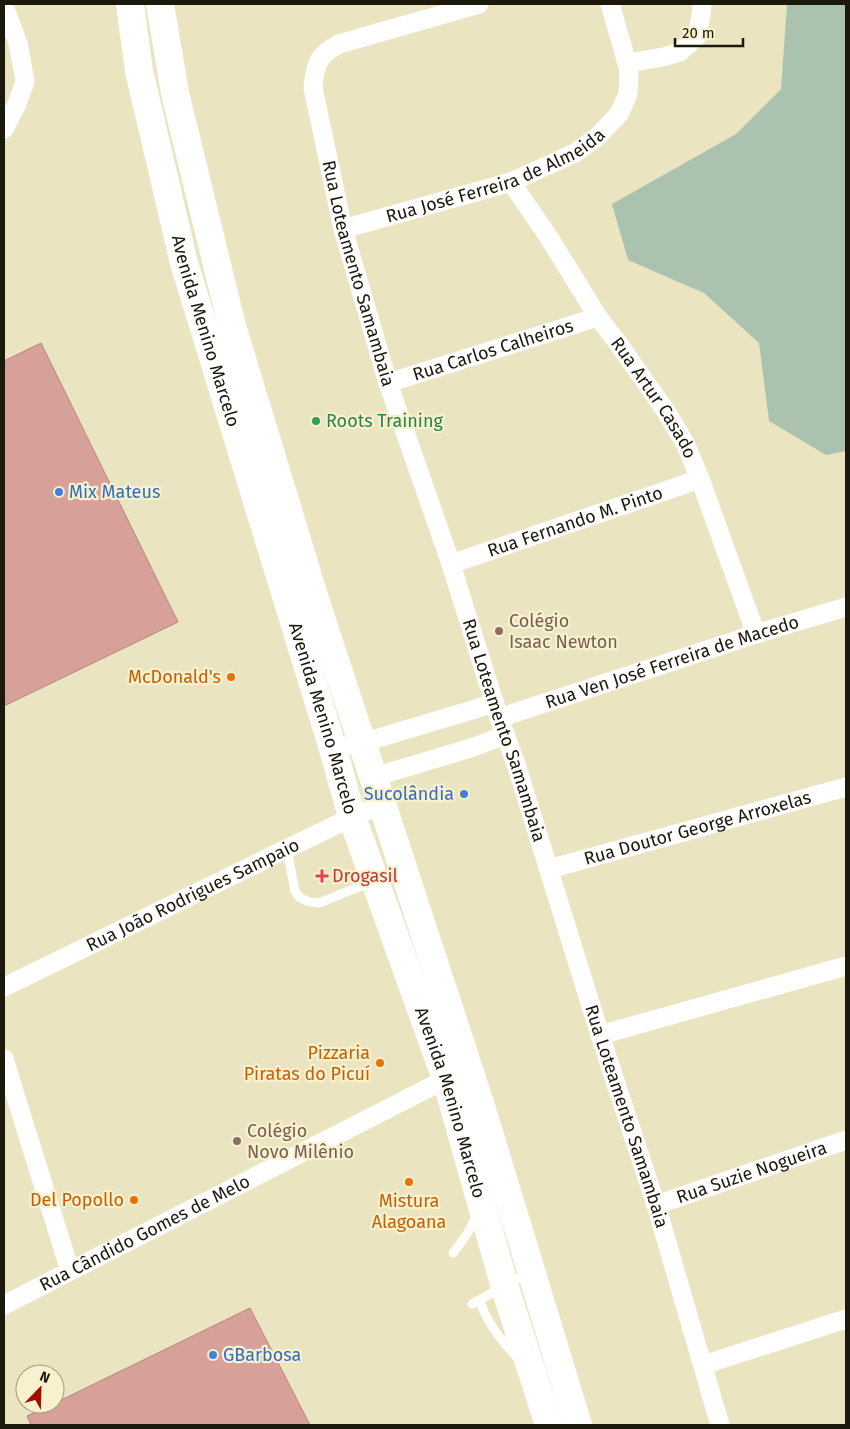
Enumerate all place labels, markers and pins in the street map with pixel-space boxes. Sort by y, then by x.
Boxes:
place label: Roots Training [326,410,443,432]
marker: Roots Training [310,415,322,427]
place label: Mix Mateus [69,481,160,503]
marker: Mix Mateus [53,486,65,498]
place label: Colégio Isaac Newton [509,610,618,653]
marker: Colégio Isaac Newton [493,625,505,637]
place label: McDonald's [128,666,221,688]
marker: McDonald's [225,671,237,683]
place label: Sucolândia [364,783,454,805]
marker: Sucolândia [458,788,470,800]
place label: Drogasil [332,865,398,887]
marker: Drogasil [316,870,328,882]
place label: Pizzaria Piratas do Picuí [244,1042,370,1085]
marker: Pizzaria Piratas do Picuí [374,1057,386,1069]
place label: Colégio Novo Milênio [247,1120,354,1163]
marker: Colégio Novo Milênio [231,1135,243,1147]
marker: Mistura Alagoana [403,1176,415,1188]
place label: Del Popollo [30,1189,124,1211]
place label: Mistura Alagoana [372,1190,446,1233]
marker: Del Popollo [128,1194,140,1206]
place label: GBarbosa [223,1344,301,1366]
marker: GBarbosa [207,1349,219,1361]

